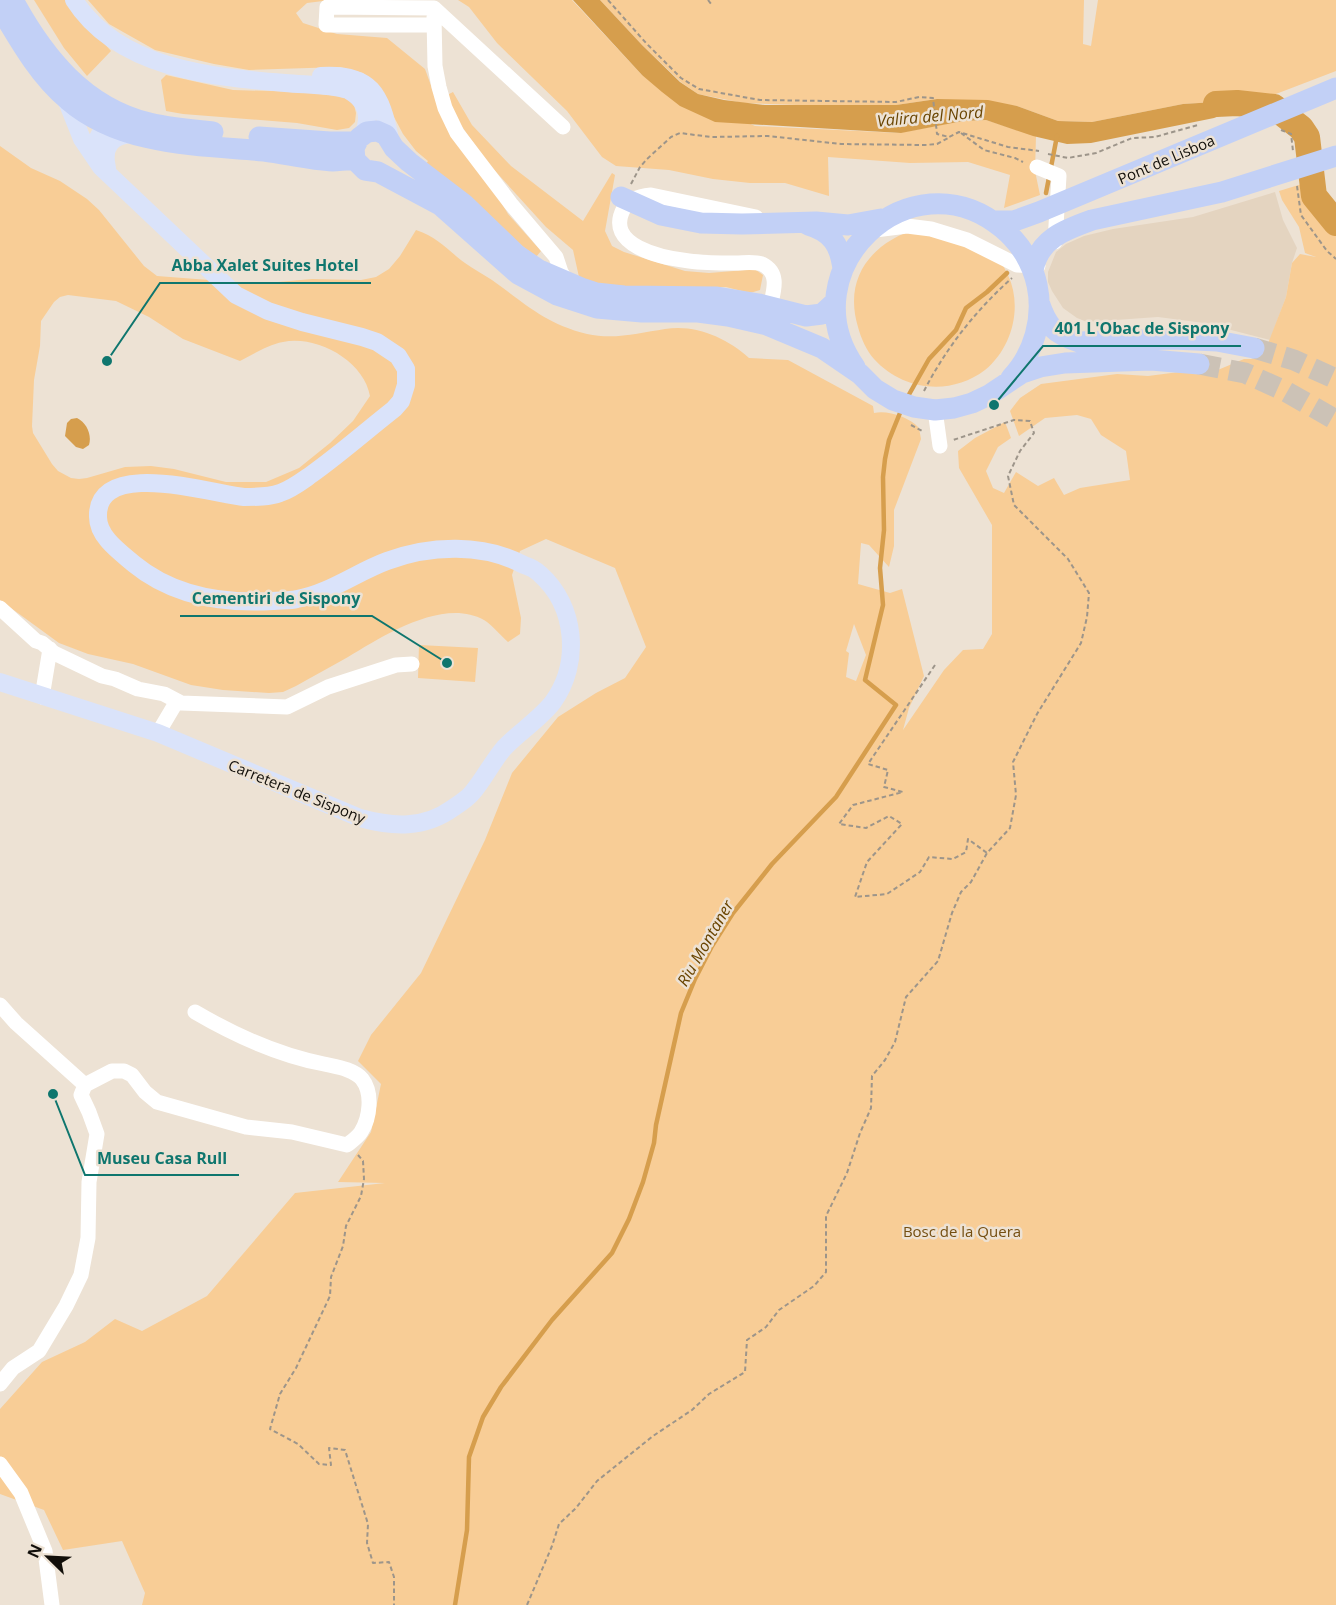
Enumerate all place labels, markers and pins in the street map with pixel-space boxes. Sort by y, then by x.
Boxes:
callout: Abba Xalet Suites Hotel [160,249,371,283]
callout: 401 L'Obac de Sispony [1043,312,1241,346]
callout: Cementiri de Sispony [180,582,372,616]
callout: Museu Casa Rull [85,1141,239,1175]

